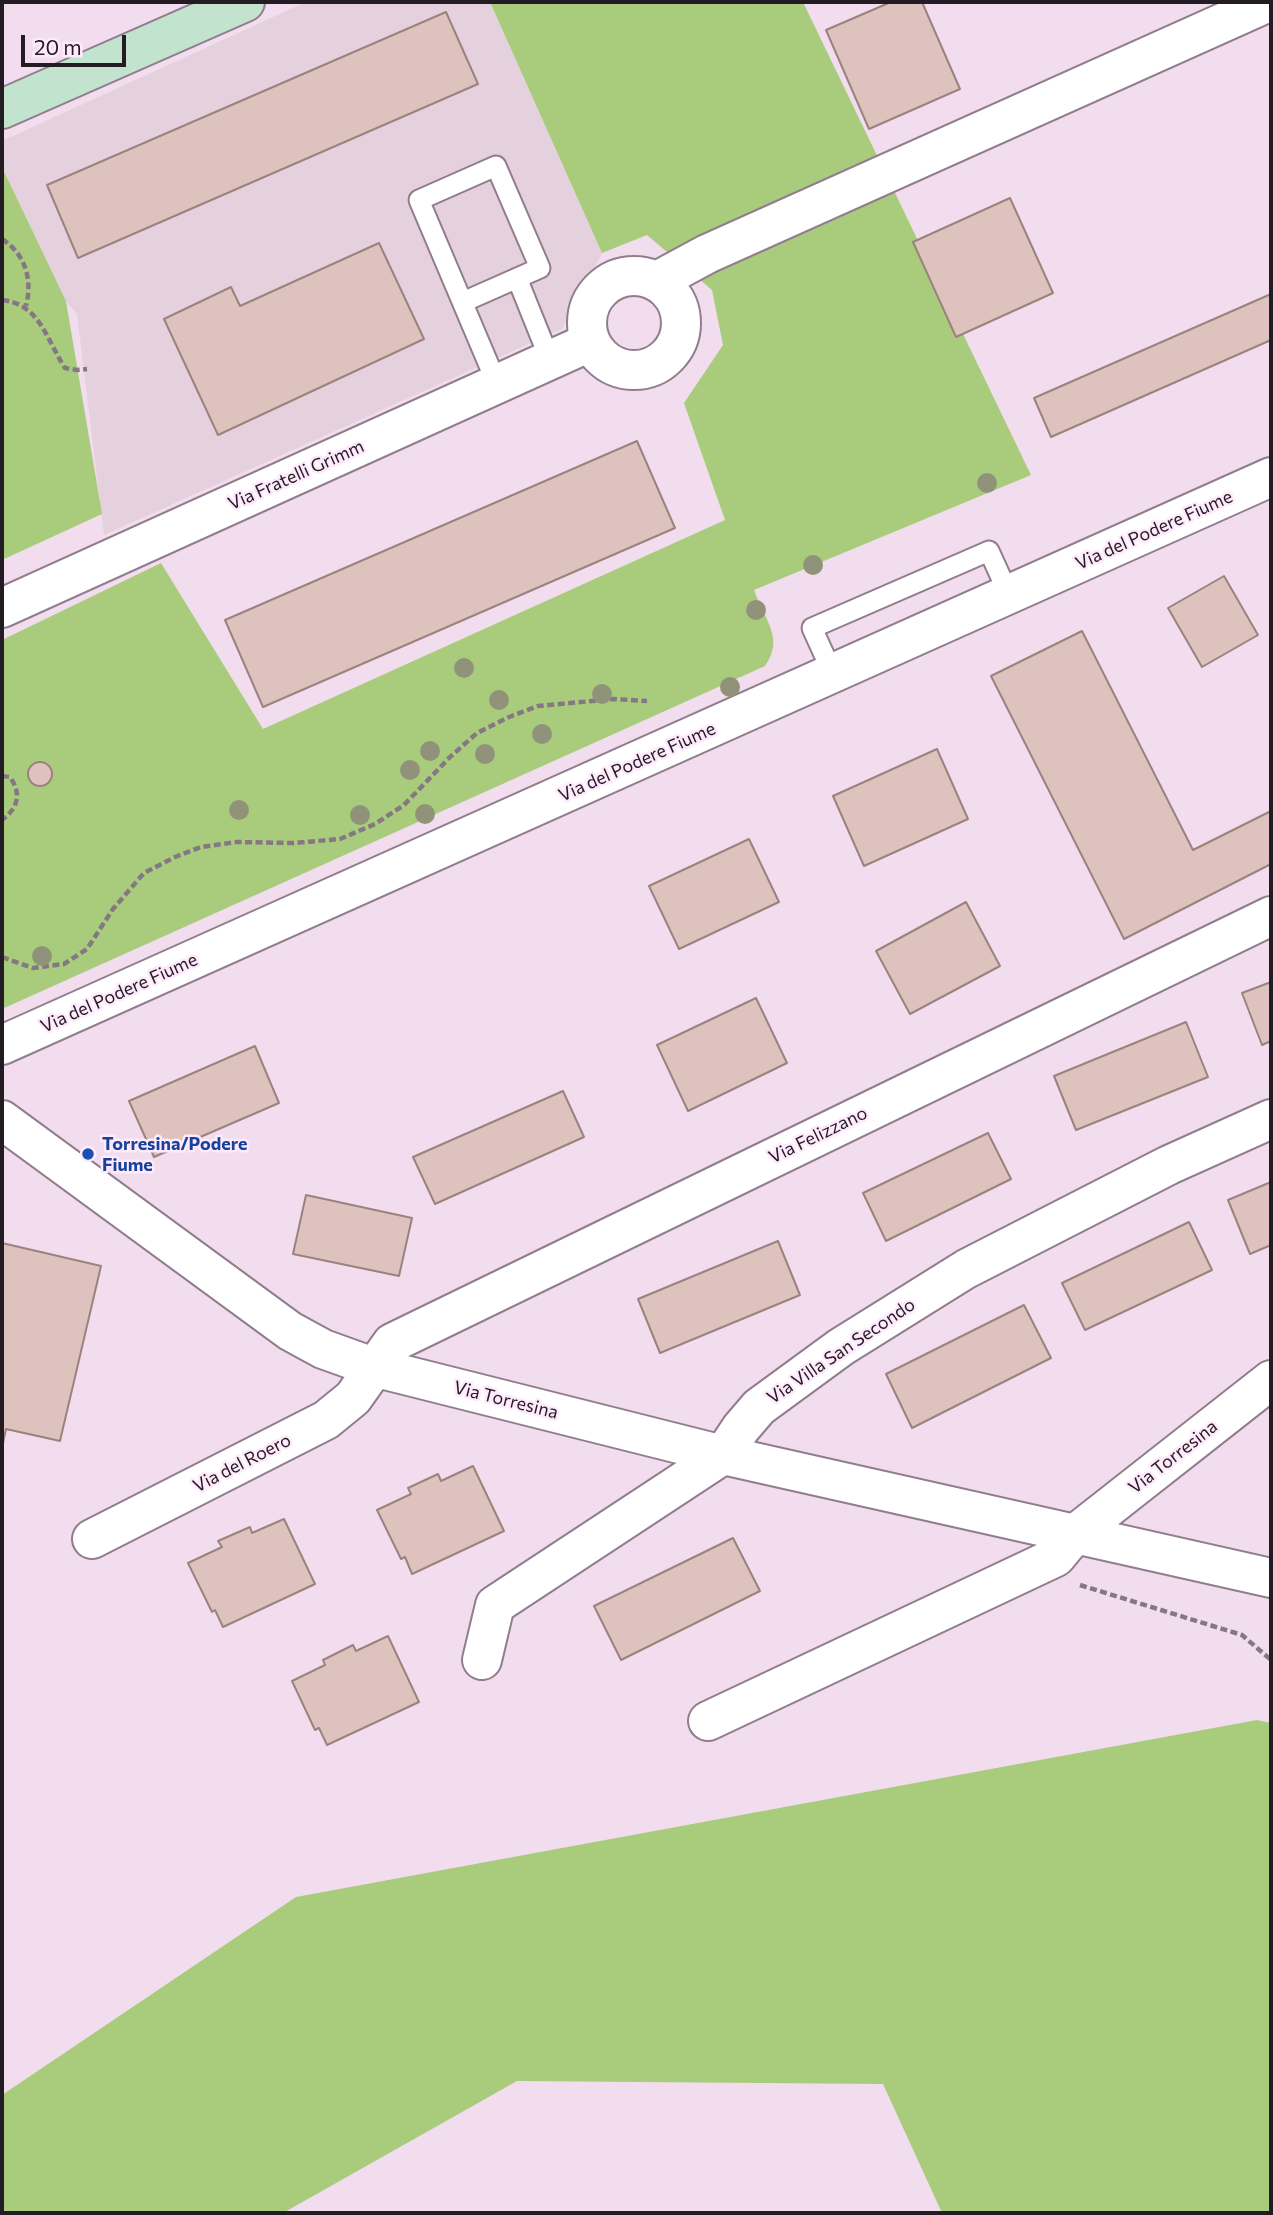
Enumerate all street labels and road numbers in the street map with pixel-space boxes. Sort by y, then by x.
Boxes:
street label: Via Fratelli Grimm [225,435,367,515]
street label: Via del Podere Fiume [1072,486,1236,574]
street label: Via del Podere Fiume [555,718,719,806]
street label: Via del Podere Fiume [37,949,201,1037]
street label: Via Felizzano [765,1102,871,1168]
street label: Via Villa San Secondo [763,1293,919,1409]
street label: Via Torresina [452,1377,560,1423]
street label: Via Torresina [1124,1416,1222,1498]
street label: Via del Roero [189,1429,295,1497]

